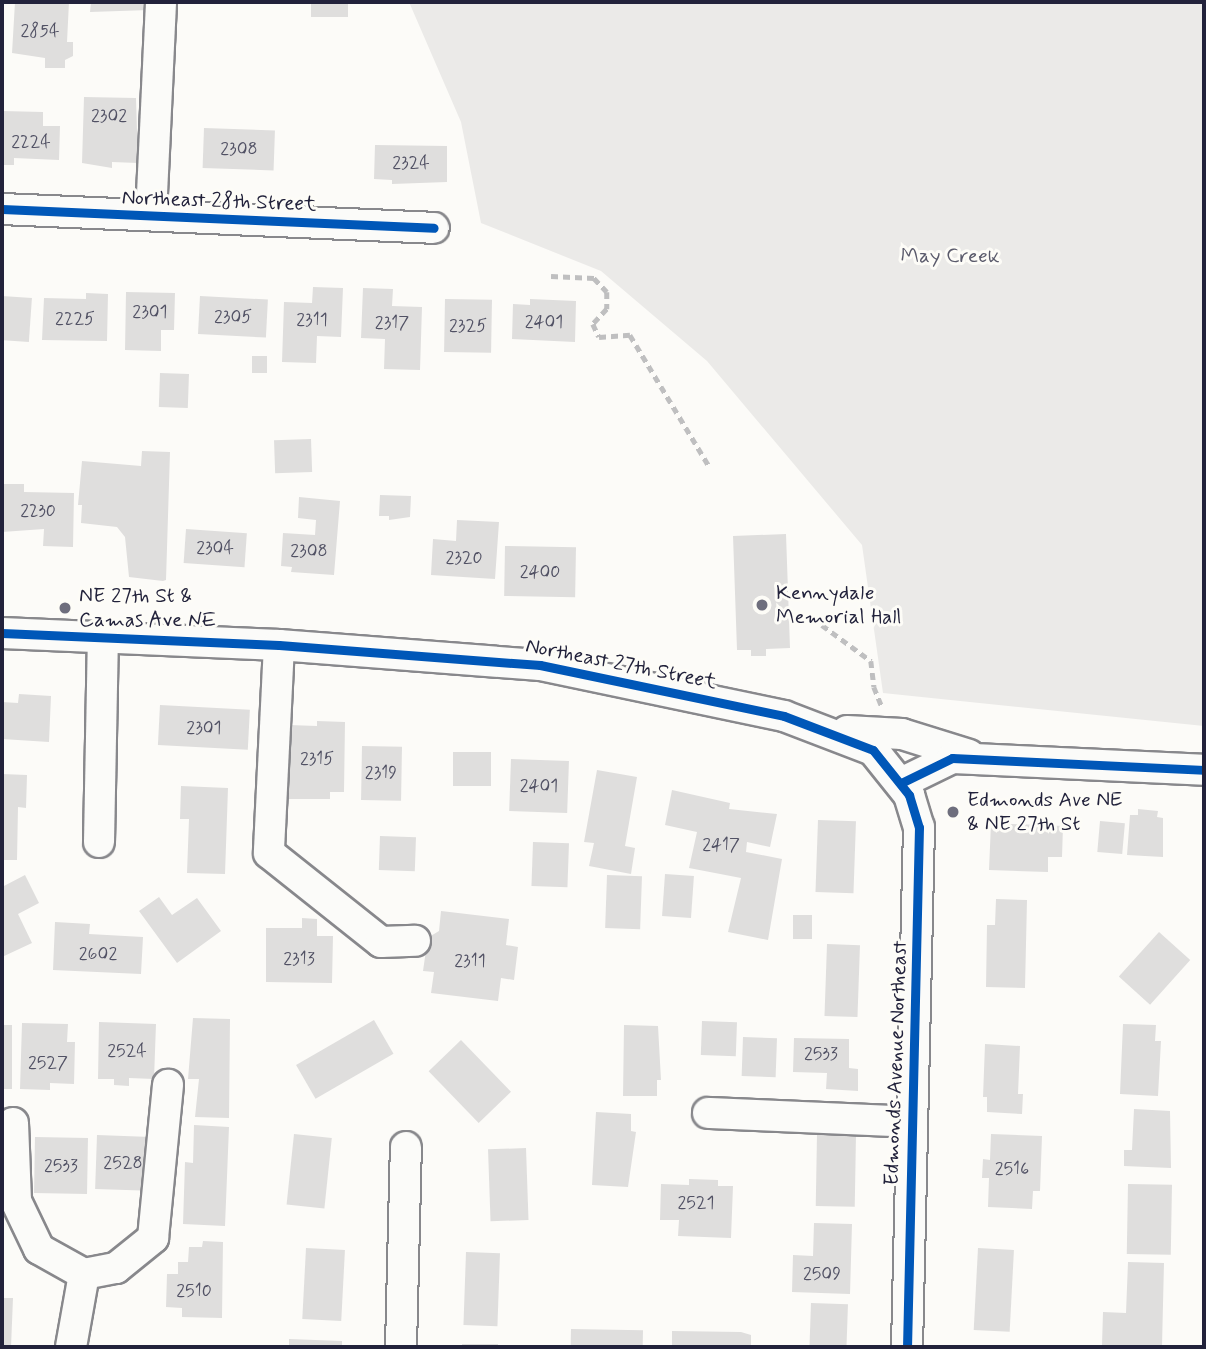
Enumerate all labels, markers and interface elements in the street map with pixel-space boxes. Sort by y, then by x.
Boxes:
house number: 2854 [20,20,60,42]
house number: 2302 [91,105,127,127]
house number: 2224 [11,131,51,153]
house number: 2308 [220,138,258,160]
house number: 2324 [392,152,430,174]
street label: Northeast 28th Street [121,185,317,217]
park label: May Creek [901,243,999,269]
house number: 2301 [132,301,168,323]
house number: 2305 [214,306,252,328]
house number: 2225 [55,308,95,330]
house number: 2311 [296,309,328,331]
house number: 2401 [525,311,563,333]
house number: 2317 [375,312,409,334]
house number: 2325 [449,315,487,337]
house number: 2230 [20,500,56,522]
house number: 2304 [196,537,234,559]
house number: 2308 [290,540,328,562]
house number: 2320 [445,547,483,569]
house number: 2400 [520,561,560,583]
place label: Kennydale Memorial Hall [776,580,904,630]
place label: NE 27th St & Camas Ave NE [79,583,213,633]
marker: Kennydale Memorial Hall [754,597,770,613]
marker: NE 27th St & Camas Ave NE [57,600,73,616]
street label: Northeast 27th Street [523,633,719,695]
house number: 2301 [186,717,222,739]
house number: 2315 [300,748,334,770]
house number: 2319 [365,762,397,784]
house number: 2401 [520,775,558,797]
place label: Edmonds Ave NE & NE 27th St [967,787,1123,837]
marker: Edmonds Ave NE & NE 27th St [945,804,961,820]
house number: 2417 [702,834,740,856]
street label: Edmonds Avenue Northeast [879,939,913,1187]
house number: 2602 [79,943,117,965]
house number: 2313 [283,948,315,970]
house number: 2311 [454,950,486,972]
house number: 2524 [107,1040,147,1062]
house number: 2533 [804,1043,838,1065]
house number: 2527 [28,1052,68,1074]
house number: 2528 [103,1152,143,1174]
house number: 2533 [44,1155,78,1177]
house number: 2516 [995,1158,1029,1180]
house number: 2521 [677,1192,715,1214]
house number: 2509 [803,1263,841,1285]
house number: 2510 [176,1280,212,1302]

